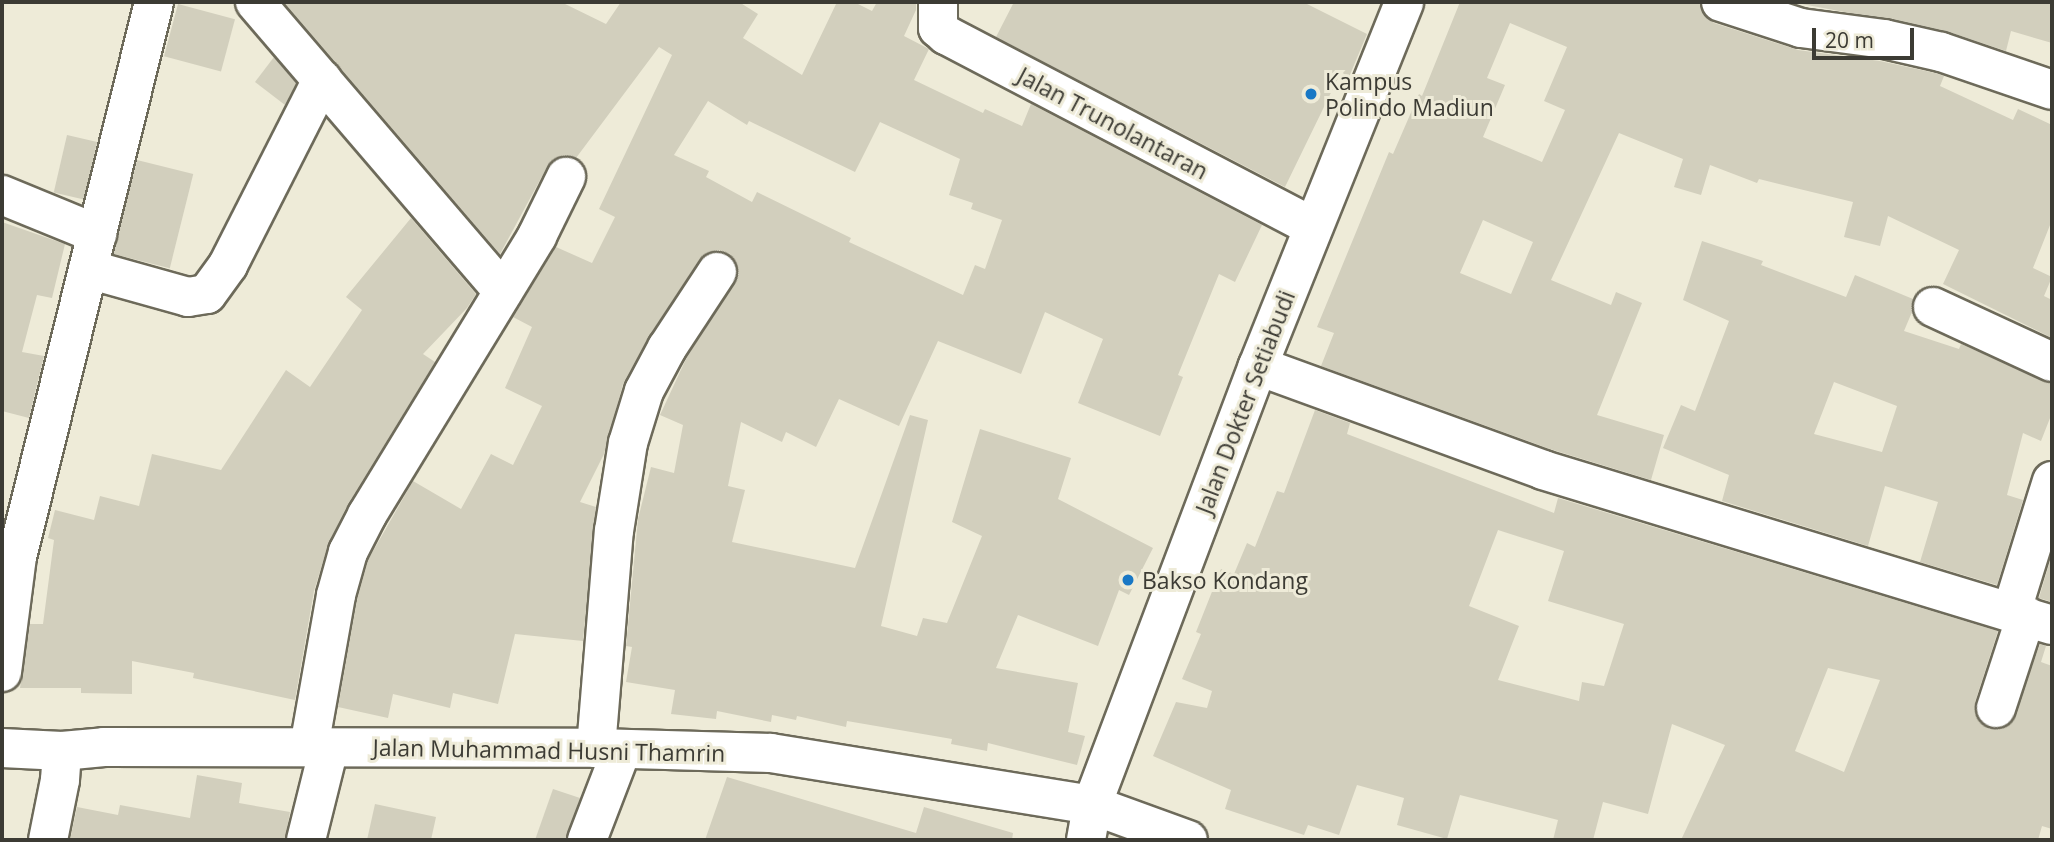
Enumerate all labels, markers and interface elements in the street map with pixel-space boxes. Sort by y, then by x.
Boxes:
scale bar [1816,14,1918,58]
text: 20 m [1825,26,1874,54]
street label: Jalan Trunolantaran [1013,61,1213,185]
place label: Kampus Polindo Madiun [1325,67,1494,121]
marker: Kampus Polindo Madiun [1303,86,1319,102]
street label: Jalan Dokter Setiabudi [1190,286,1300,518]
place label: Bakso Kondang [1142,566,1308,594]
marker: Bakso Kondang [1120,572,1136,588]
street label: Jalan Muhammad Husni Thamrin [372,733,726,767]

